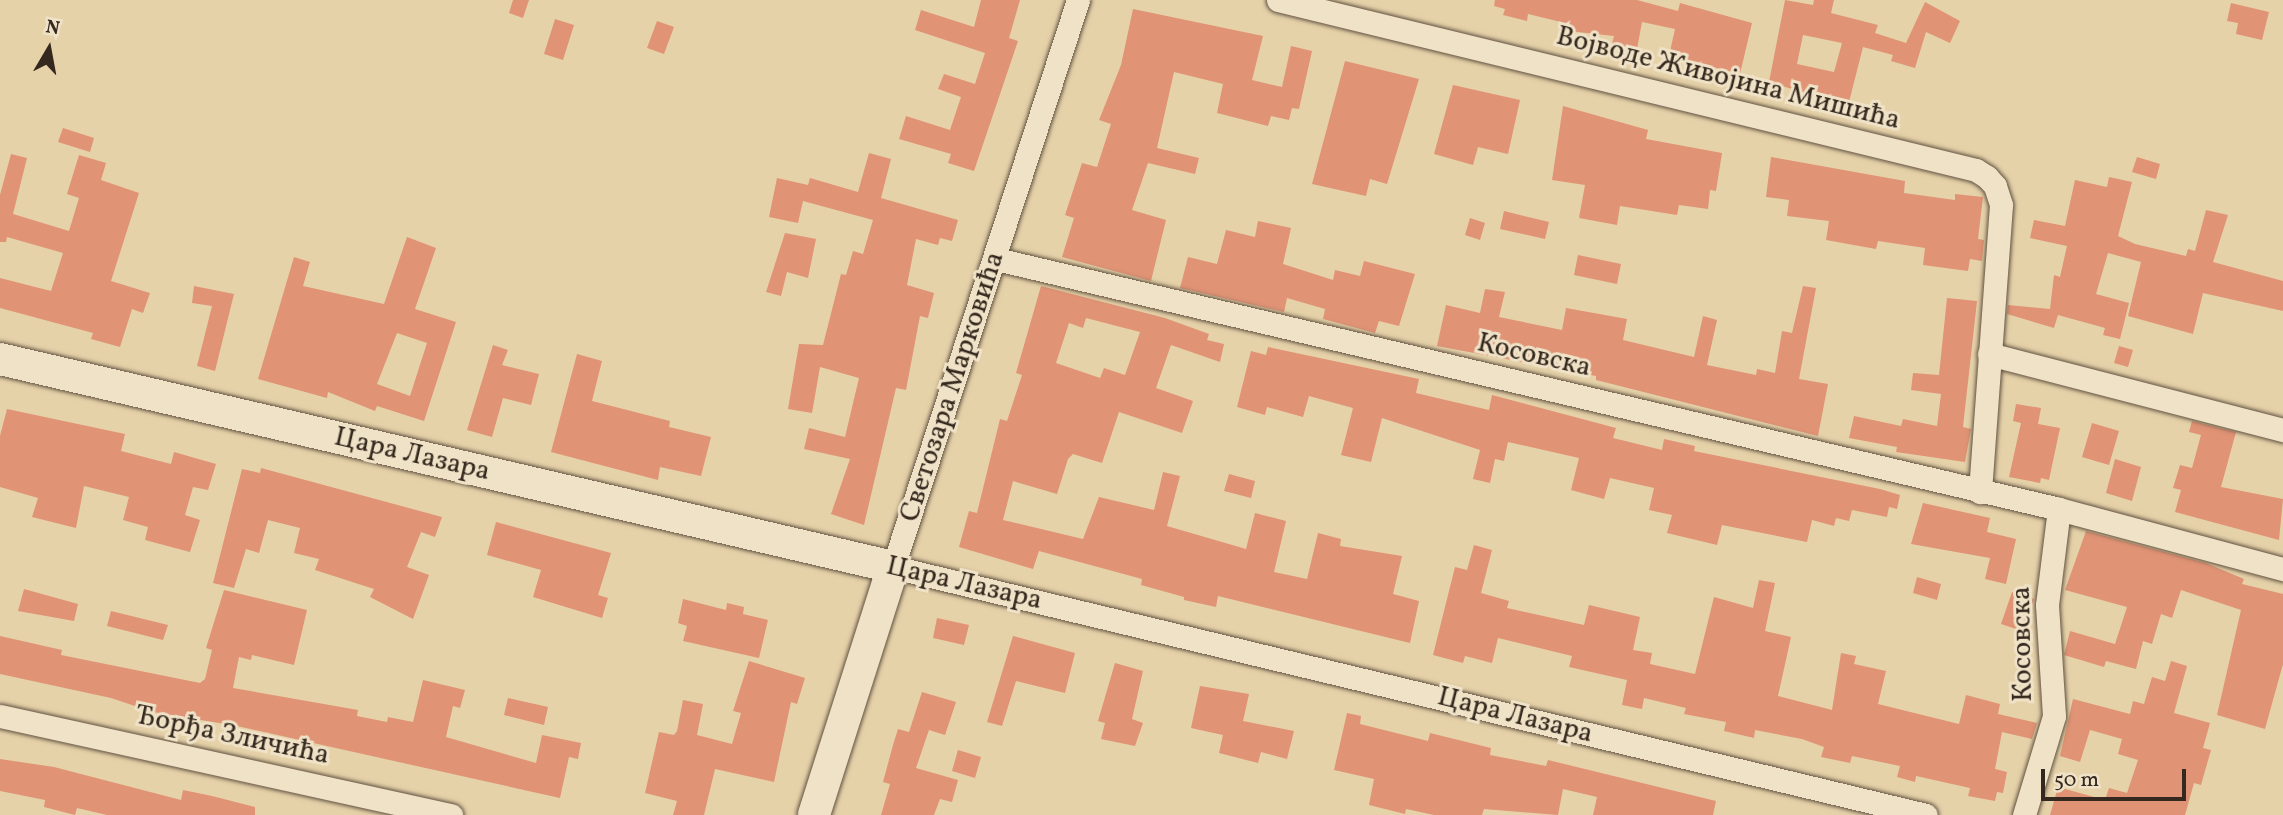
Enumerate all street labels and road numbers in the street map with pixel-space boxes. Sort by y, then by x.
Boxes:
street label: Војводе Живојина Мишића [1553,20,1903,138]
street label: Светозара Марковића [893,248,1013,526]
street label: Косовска [1474,327,1594,385]
street label: Цара Лазара [331,421,493,489]
street label: Цара Лазара [883,550,1045,618]
street label: Косовска [2005,586,2041,702]
street label: Цара Лазара [1434,680,1596,752]
street label: Ђорђа Зличића [132,699,332,773]

